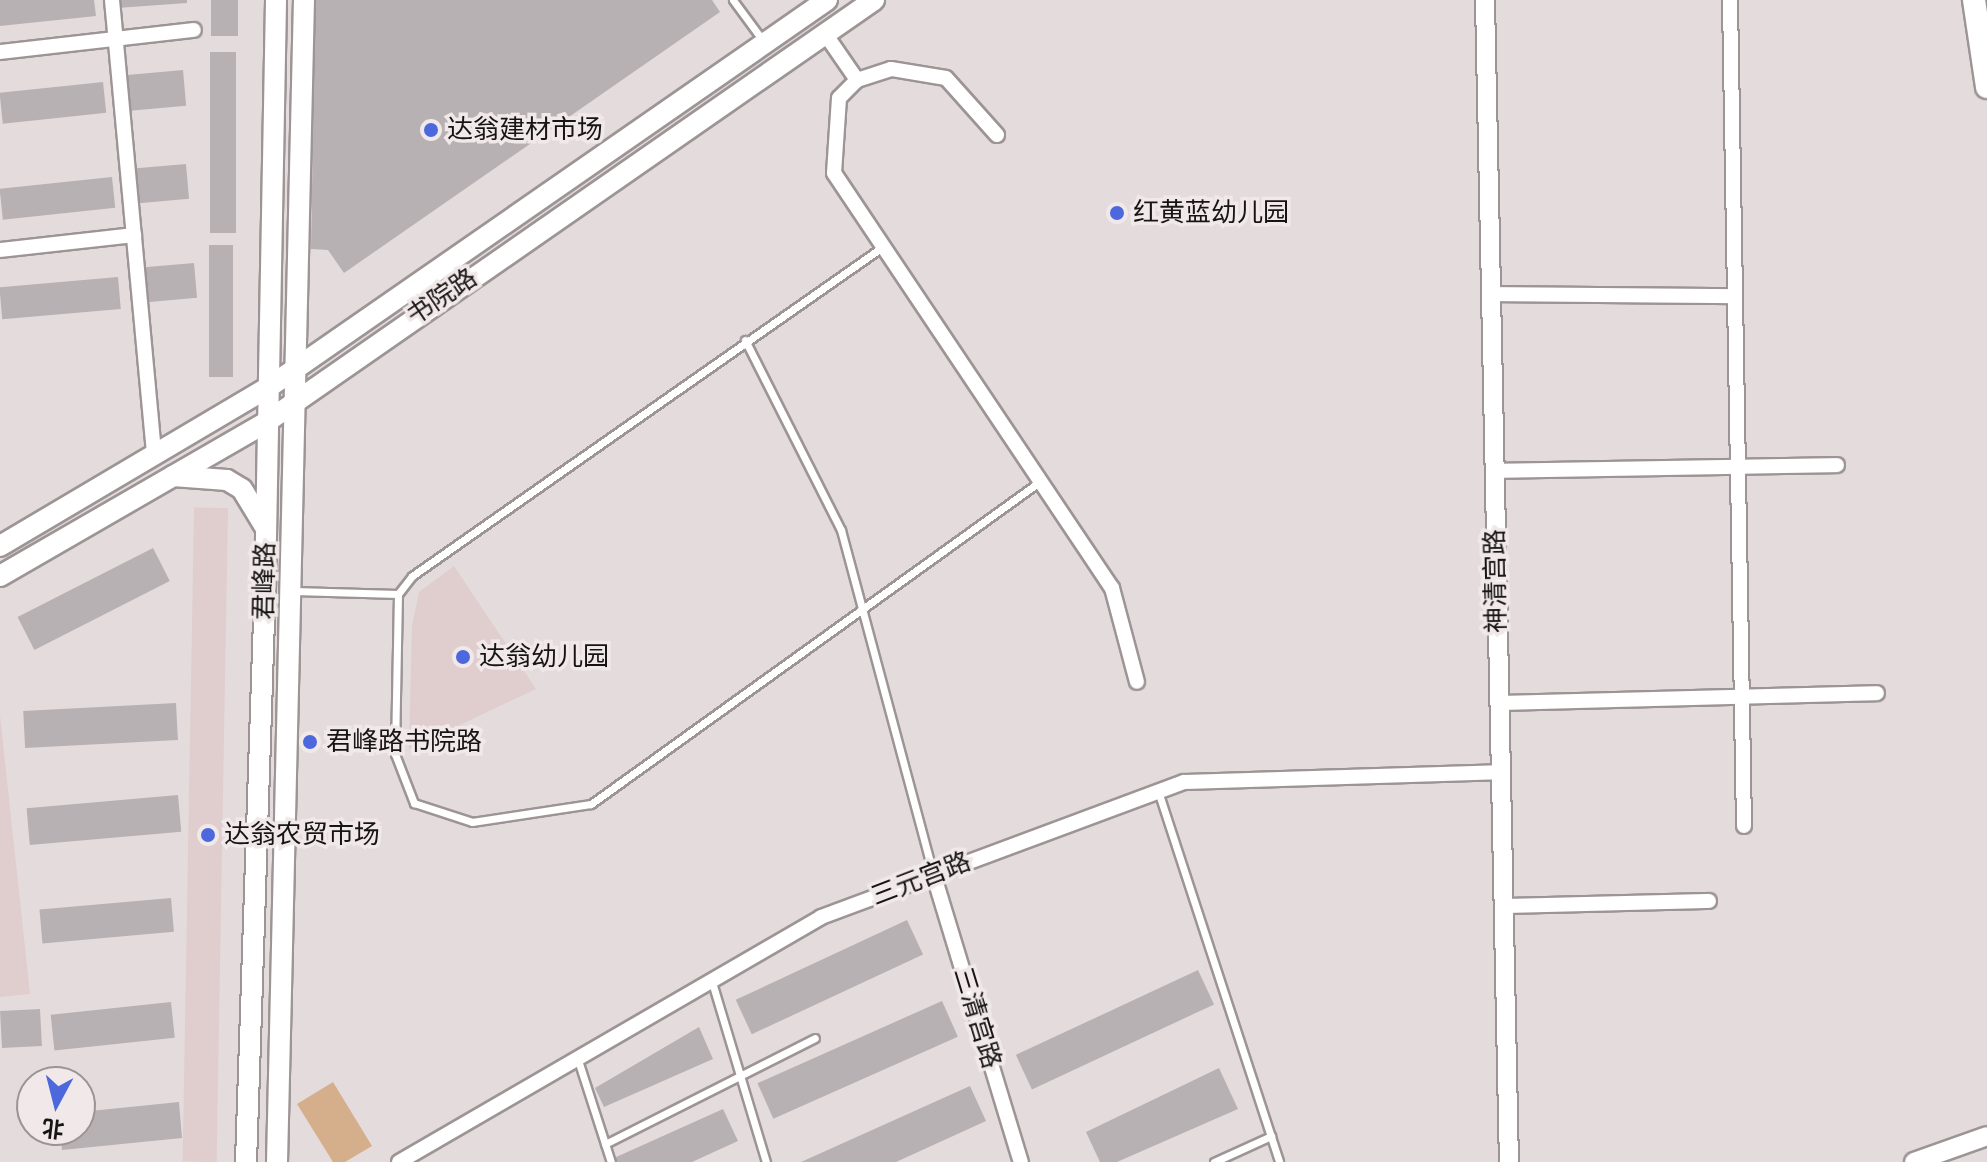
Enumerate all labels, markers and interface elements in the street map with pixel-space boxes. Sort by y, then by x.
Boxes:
place label: 达翁建材市场 [447,114,603,146]
marker: 达翁建材市场 [422,121,440,139]
place label: 红黄蓝幼儿园 [1133,197,1289,229]
marker: 红黄蓝幼儿园 [1108,204,1126,222]
street label: 书院路 [401,262,483,332]
street label: 神清宫路 [1479,529,1513,633]
street label: 君峰路 [249,542,281,620]
place label: 达翁幼儿园 [479,641,609,673]
marker: 达翁幼儿园 [454,648,472,666]
place label: 君峰路书院路 [326,726,482,758]
marker: 君峰路书院路 [301,733,319,751]
place label: 达翁农贸市场 [224,819,380,851]
marker: 达翁农贸市场 [199,826,217,844]
street label: 三元宫路 [867,846,975,912]
street label: 三清宫路 [947,964,1007,1072]
north arrow [16,1066,96,1146]
text: 北 [41,1114,66,1143]

